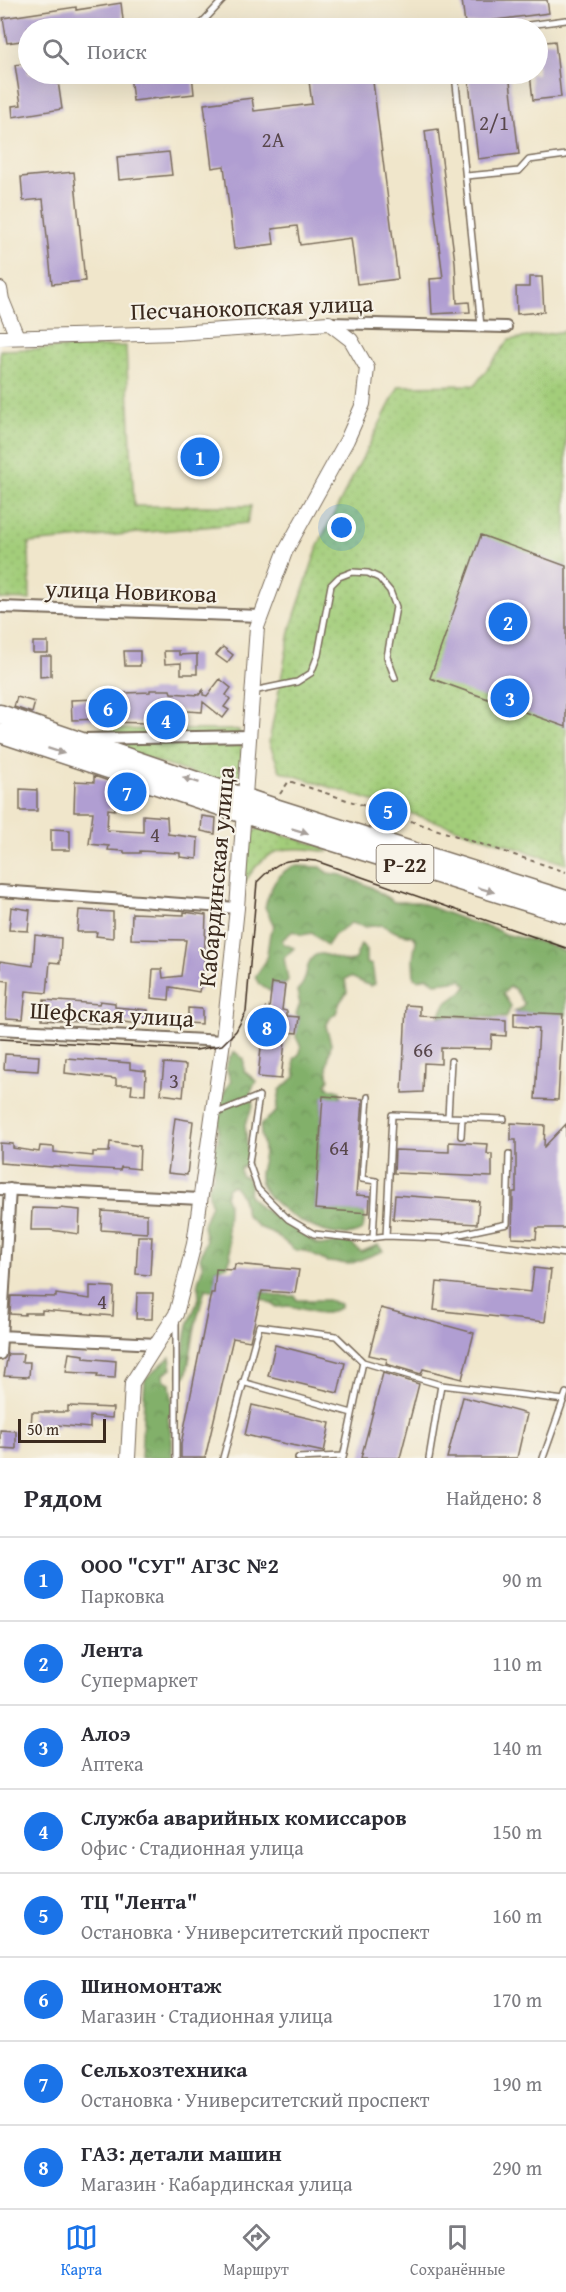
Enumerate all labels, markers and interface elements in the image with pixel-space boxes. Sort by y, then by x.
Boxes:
search box [18,18,548,84]
icon: search [39,35,72,68]
text: Поиск [87,35,147,67]
house number: 2/1 [479,107,509,138]
house number: 2А [262,124,285,155]
street label: Песчанокопская улица [130,285,375,329]
pin: 1 [180,434,220,480]
your location [327,513,356,542]
street label: улица Новикова [43,570,218,612]
pin: 2 [488,600,528,644]
pin: 3 [490,676,530,720]
pin: 6 [88,686,128,730]
pin: 4 [146,698,186,742]
one-way arrow [47,747,65,757]
street label: Кабардинская улица [189,765,243,989]
pin: 7 [108,770,146,814]
one-way arrow [182,774,200,784]
pin: 5 [368,788,408,834]
house number: 4 [150,819,160,850]
one-way arrow [291,827,309,836]
road number: Р-22 [376,845,434,883]
one-way arrow [477,885,495,895]
street label: Шефская улица [29,992,196,1036]
pin: 8 [248,1004,286,1050]
house number: 66 [413,1034,433,1065]
house number: 3 [169,1065,179,1096]
house number: 64 [329,1132,349,1163]
house number: 4 [97,1286,107,1317]
scale bar [18,1416,106,1444]
text: 50 m [27,1417,59,1441]
text: Рядом [24,1478,102,1517]
text: Найдено: 8 [446,1483,542,1512]
text: ООО "СУГ" АГЗС №2 [81,1549,279,1581]
text: 1 [38,1565,49,1594]
text: 90 m [502,1565,542,1594]
text: Парковка [81,1581,165,1610]
text: Лента [81,1633,143,1665]
text: 2 [38,1649,49,1678]
text: 110 m [492,1649,542,1678]
text: Супермаркет [81,1665,198,1694]
text: Алоэ [81,1717,131,1749]
text: 3 [38,1733,49,1762]
text: 140 m [492,1733,542,1762]
text: Аптека [81,1749,143,1778]
text: Служба аварийных комиссаров [81,1801,407,1833]
text: 4 [38,1817,49,1846]
text: 150 m [492,1817,542,1846]
text: Офис · Стадионная улица [81,1833,304,1862]
text: ТЦ "Лента" [81,1885,197,1917]
text: 5 [38,1901,49,1930]
text: 160 m [492,1901,542,1930]
text: Остановка · Университетский проспект [81,1917,429,1946]
text: Шиномонтаж [81,1969,221,2001]
text: 6 [38,1985,49,2014]
text: 170 m [492,1985,542,2014]
text: Магазин · Стадионная улица [81,2001,333,2030]
text: Сельхозтехника [81,2053,248,2085]
text: 7 [38,2069,49,2098]
text: 190 m [492,2069,542,2098]
text: Остановка · Университетский проспект [81,2085,429,2114]
text: ГАЗ: детали машин [81,2137,282,2169]
text: 8 [38,2153,49,2182]
text: 290 m [492,2153,542,2182]
text: Магазин · Кабардинская улица [81,2169,353,2198]
tab: Карта [61,2221,102,2281]
tab: Маршрут [223,2221,289,2281]
tab: Сохранённые [410,2221,505,2281]

